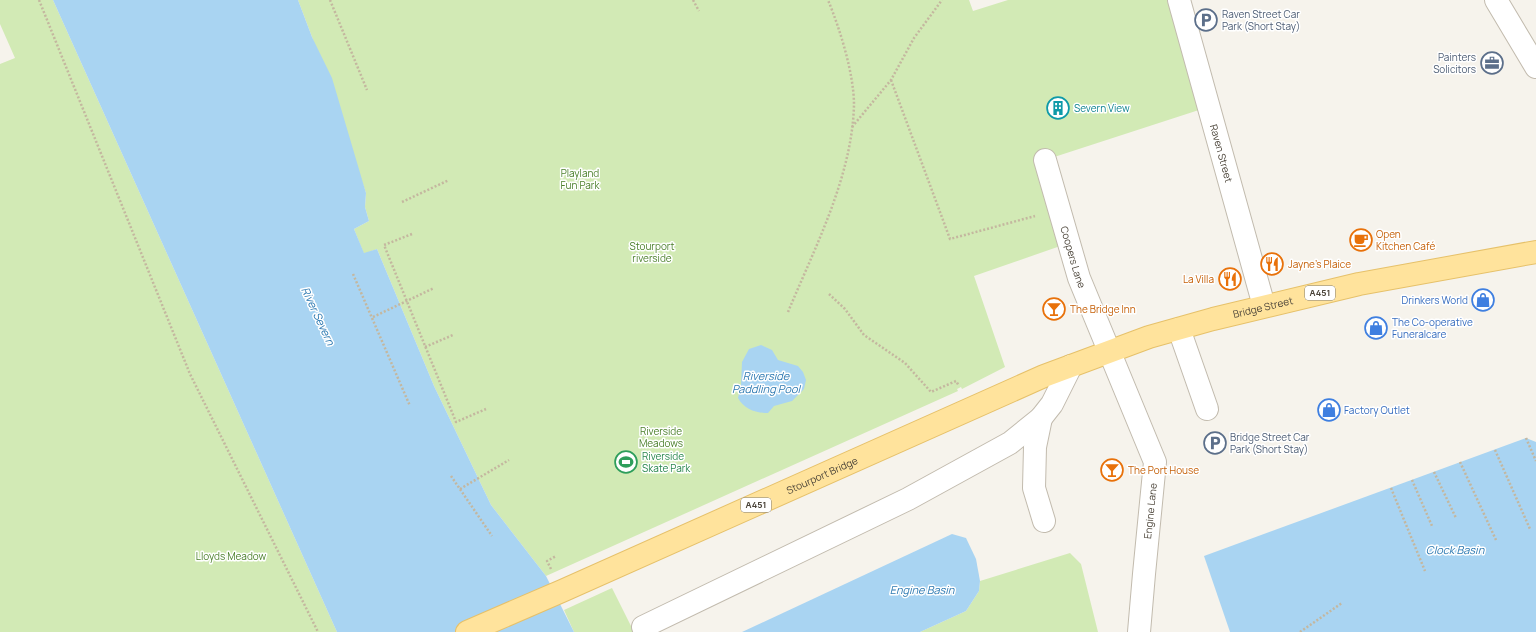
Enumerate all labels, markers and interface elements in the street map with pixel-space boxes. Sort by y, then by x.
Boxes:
parking icon: Raven Street Car Park (Short Stay) [1193,7,1219,33]
place label: Raven Street Car Park (Short Stay) [1222,7,1300,33]
place label: Painters Solicitors [1433,50,1476,76]
office icon: Painters Solicitors [1479,50,1505,76]
building icon: Severn View [1045,95,1071,121]
place label: Severn View [1074,101,1130,115]
street label: Raven Street [1207,123,1236,184]
park label: Playland Fun Park [561,166,600,192]
street label: Coopers Lane [1057,224,1089,290]
cafe icon: Open Kitchen Café [1348,227,1374,253]
place label: Open Kitchen Café [1376,227,1435,253]
park label: Stourport riverside [630,239,674,265]
restaurant icon: Jayne's Plaice [1259,251,1285,277]
place label: Jayne's Plaice [1288,257,1351,271]
restaurant icon: La Villa [1217,266,1243,292]
place label: La Villa [1183,272,1214,286]
water label: River Severn [298,284,339,348]
road number: A451 [1305,286,1335,300]
shop icon: Drinkers World [1470,287,1496,313]
street label: Bridge Street [1231,293,1294,321]
place label: Drinkers World [1402,293,1468,307]
bar icon: The Bridge Inn [1041,296,1067,322]
place label: The Bridge Inn [1070,302,1136,316]
shop icon: The Co-operative Funeralcare [1363,315,1389,341]
place label: The Co-operative Funeralcare [1392,315,1473,341]
water label: Riverside Paddling Pool [732,368,801,396]
shop icon: Factory Outlet [1316,397,1342,423]
place label: Factory Outlet [1344,403,1410,417]
park label: Riverside Meadows [639,424,683,450]
parking icon: Bridge Street Car Park (Short Stay) [1202,430,1228,456]
place label: Bridge Street Car Park (Short Stay) [1230,430,1310,456]
sports icon: Riverside Skate Park [613,449,639,475]
place label: Riverside Skate Park [642,449,691,475]
street label: Stourport Bridge [784,453,860,497]
bar icon: The Port House [1099,457,1125,483]
place label: The Port House [1128,463,1199,477]
street label: Engine Lane [1140,482,1160,540]
road number: A451 [741,498,771,512]
water label: Clock Basin [1426,542,1485,557]
park label: Lloyds Meadow [196,549,267,563]
water label: Engine Basin [890,582,955,597]

